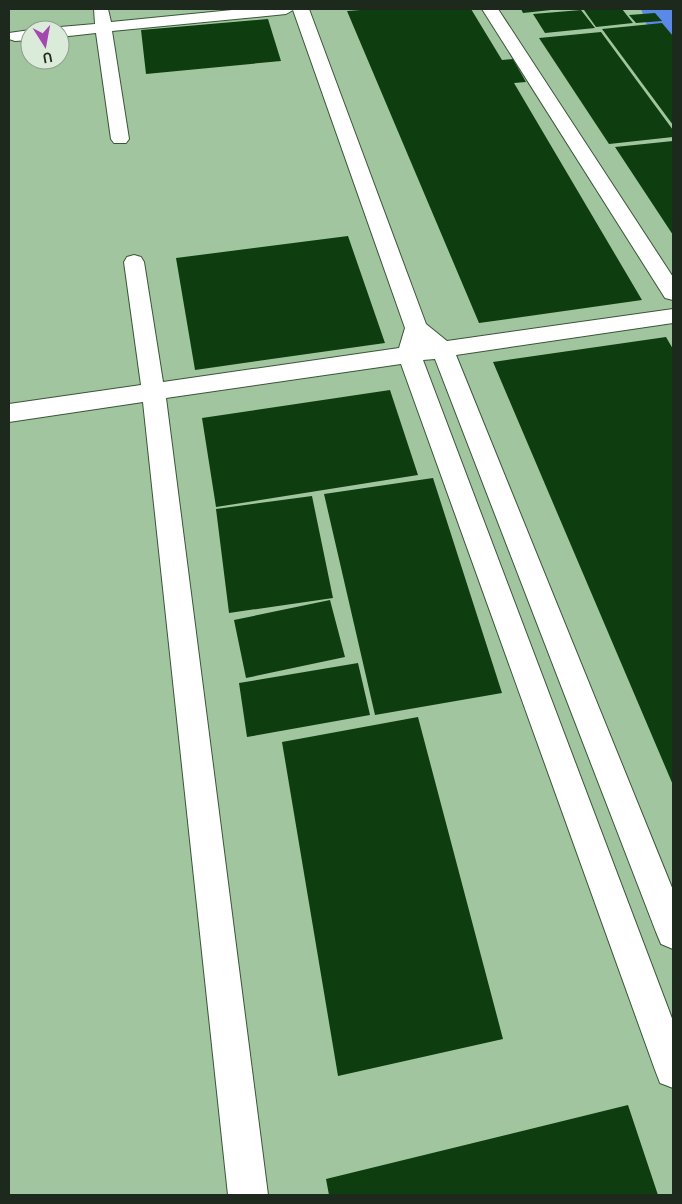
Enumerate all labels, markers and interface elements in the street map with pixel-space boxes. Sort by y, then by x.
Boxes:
north arrow [20,20,70,70]
text: U [41,48,54,67]

